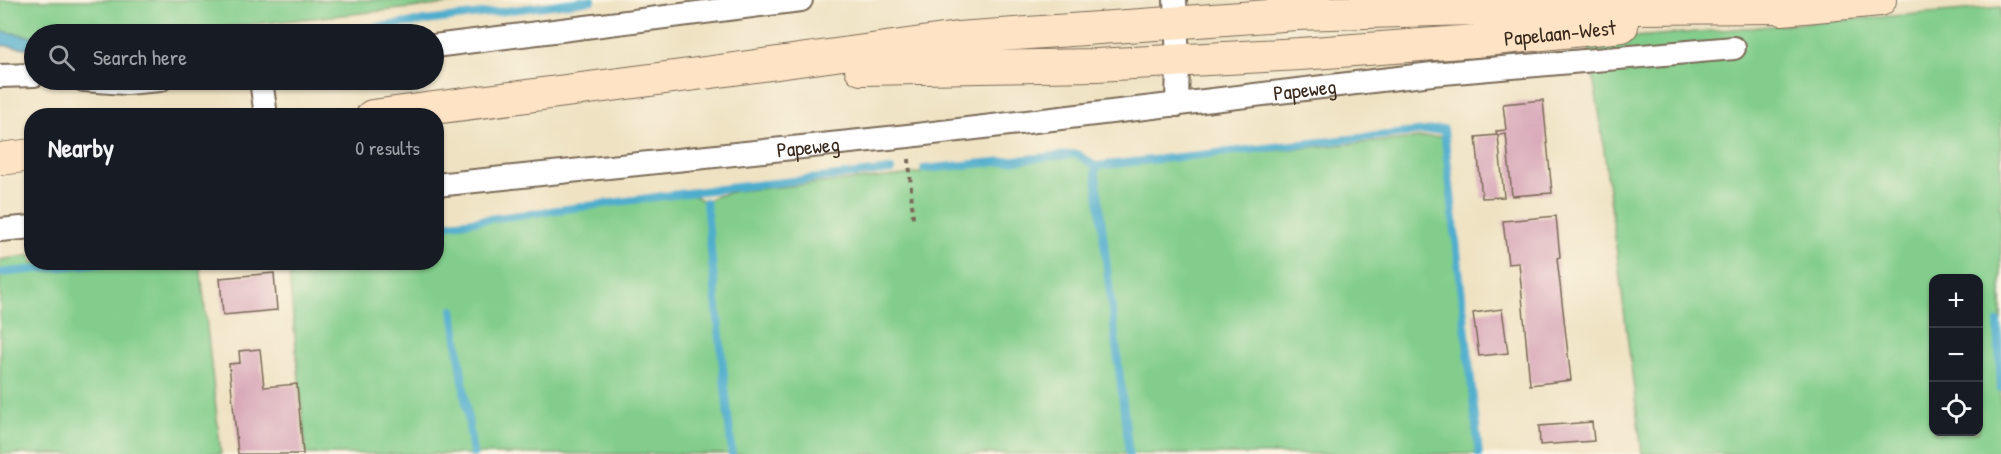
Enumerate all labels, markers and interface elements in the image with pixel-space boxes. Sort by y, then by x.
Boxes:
street label: Papelaan-West [1502,12,1618,52]
search box [24,24,444,90]
icon: search [45,41,78,74]
text: Search here [93,42,187,72]
street label: Papeweg [1272,71,1338,107]
street label: Papeweg [775,129,841,164]
text: Nearby [48,130,114,165]
text: 0 results [355,134,420,161]
map controls [1929,274,1983,436]
button: + [1929,274,1983,328]
button: − [1929,328,1983,382]
button: locate [1929,382,1983,436]

